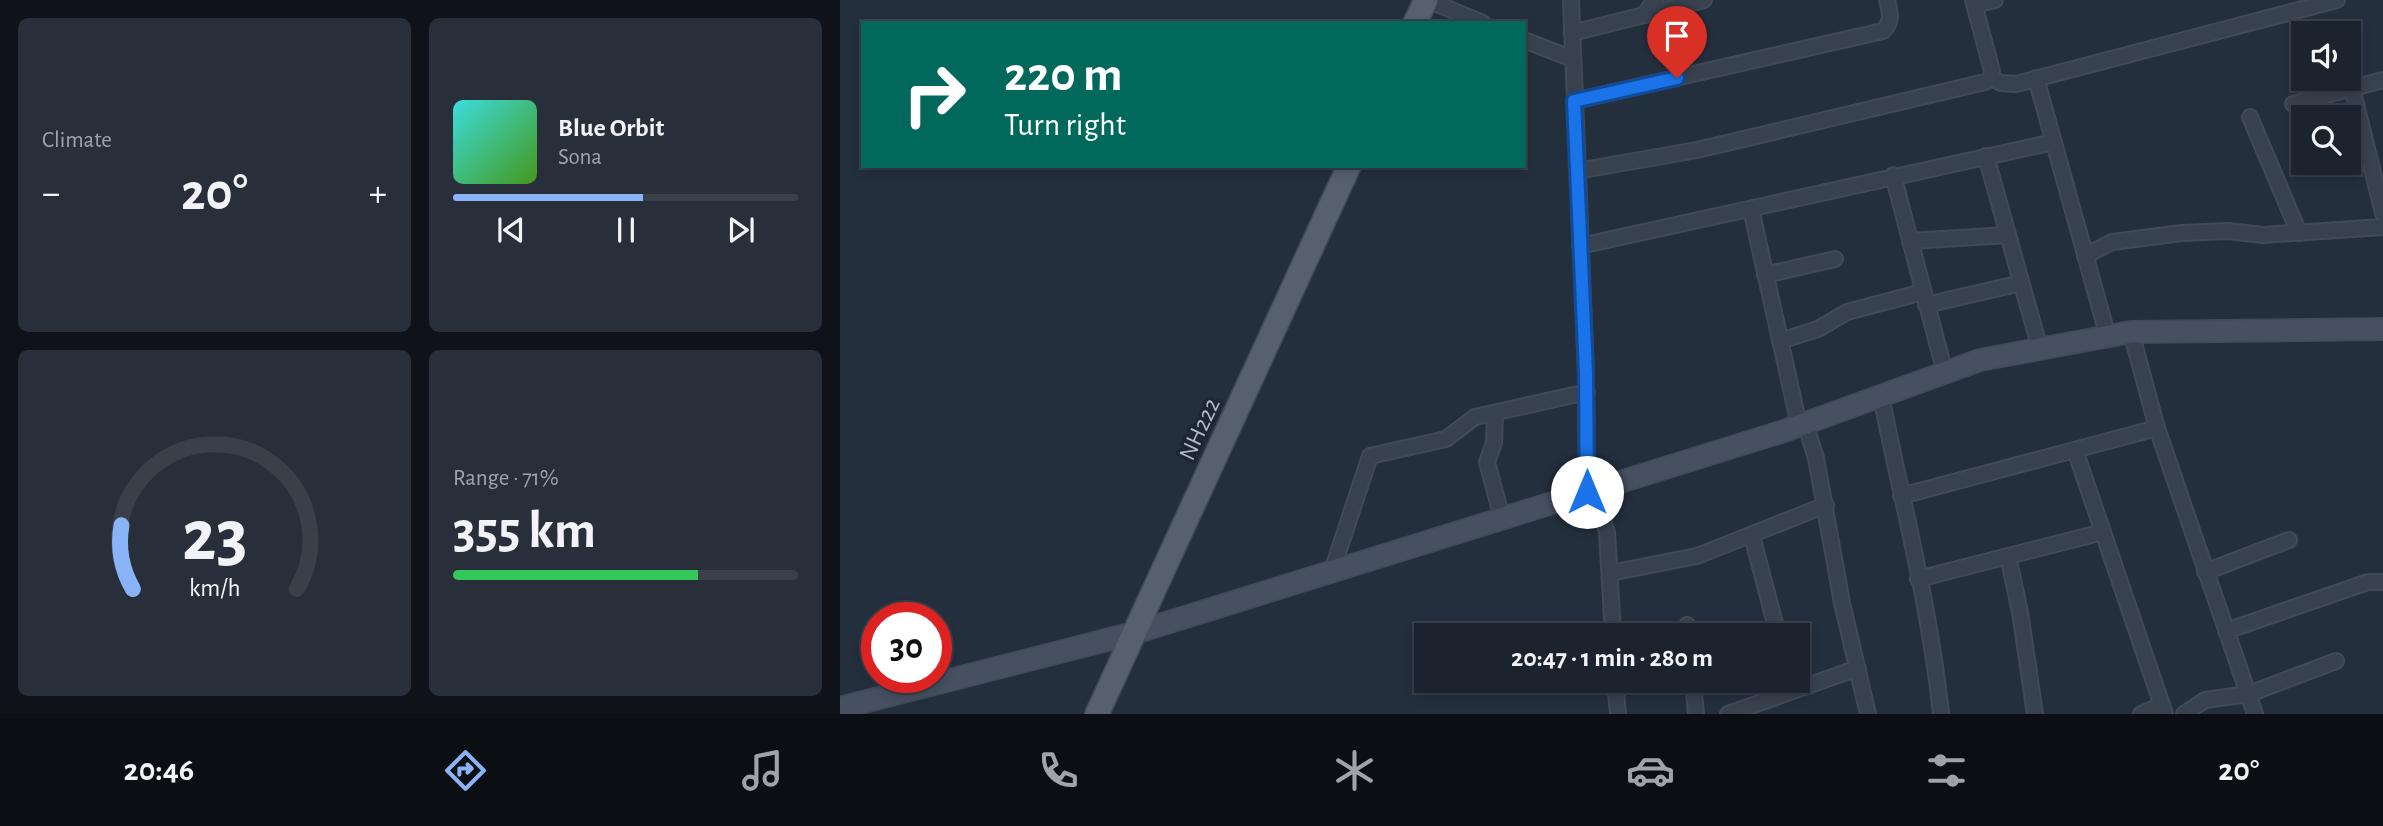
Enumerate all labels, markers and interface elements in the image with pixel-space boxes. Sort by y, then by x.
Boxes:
pin [1647,6,1707,78]
icon: arrive [1658,17,1696,55]
map controls [2291,21,2361,175]
button: sound [2291,21,2361,91]
icon: right [889,49,980,140]
text: 220 m [1004,51,1123,100]
button: search [2291,105,2361,175]
text: Turn right [1004,109,1126,141]
text: Blue Orbit [558,115,664,141]
text: Climate [42,129,112,152]
text: Sona [558,146,602,169]
text: 20° [181,167,248,219]
text: − [42,175,60,213]
text: + [369,175,387,213]
icon: previous [492,211,530,249]
icon: pause [607,211,645,249]
icon: next [722,211,760,249]
street label: NH222 [1175,395,1225,464]
position arrow [1550,455,1624,529]
text: Range · 71% [453,467,559,490]
text: 23 [182,501,247,574]
text: 355 km [453,505,596,557]
text: km/h [189,576,240,601]
speed limit sign: 30 [861,602,952,693]
text: 20:47 · 1 min · 280 m [1511,645,1713,671]
icon: directions [441,746,490,795]
icon: music [738,746,787,795]
icon: phone [1034,746,1083,795]
icon: climate [1330,746,1379,795]
icon: car [1626,746,1675,795]
icon: filters [1922,746,1971,795]
text: 20:46 [124,754,194,786]
text: 20° [2218,754,2259,786]

